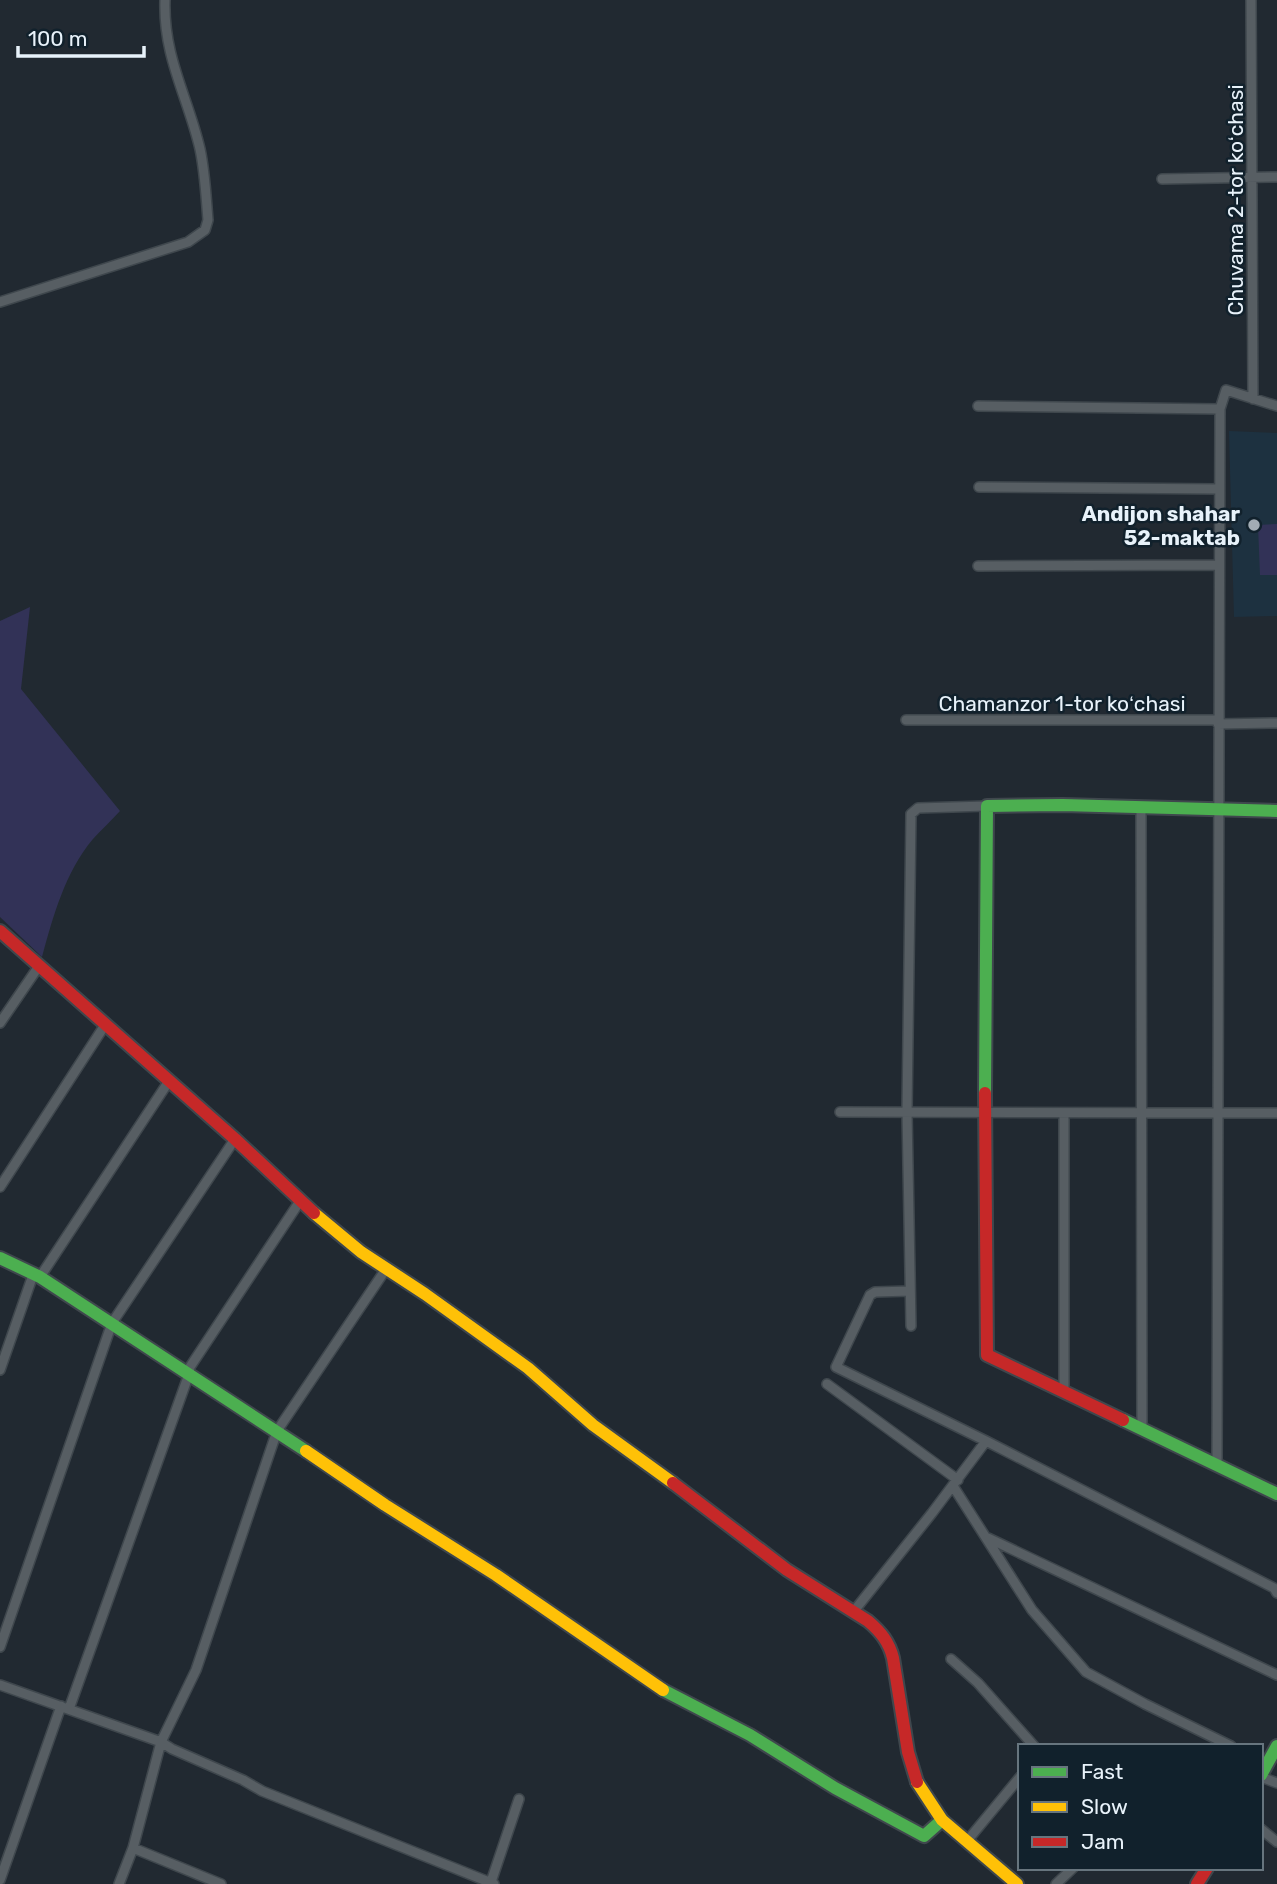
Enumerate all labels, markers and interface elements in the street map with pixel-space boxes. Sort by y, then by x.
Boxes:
scale bar [18,14,144,58]
text: 100 m [28,26,87,51]
street label: Chuvama 2-tor koʻchasi [1223,84,1248,316]
place label: Andijon shahar 52-maktab [1082,501,1240,550]
marker: Andijon shahar 52-maktab [1246,517,1262,533]
street label: Chamanzor 1-tor koʻchasi [938,691,1186,716]
legend [1018,1744,1263,1870]
text: Fast [1081,1759,1123,1784]
text: Slow [1081,1794,1128,1819]
text: Jam [1081,1829,1125,1854]

